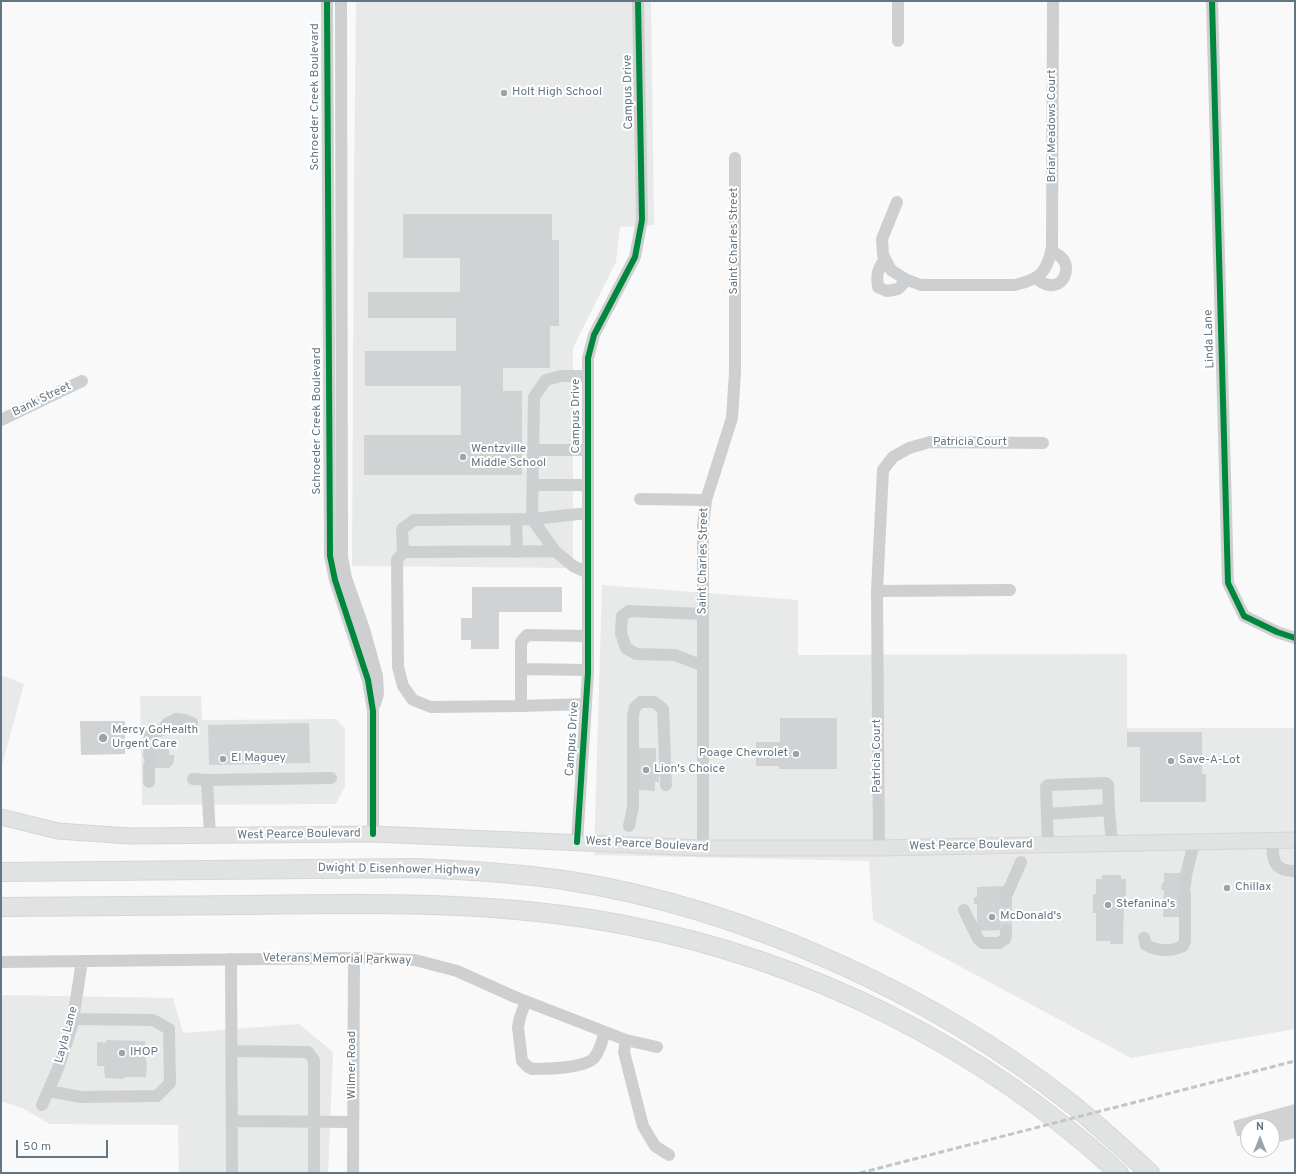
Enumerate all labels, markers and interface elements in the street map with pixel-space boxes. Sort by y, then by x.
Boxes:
street label: Schroeder Creek Boulevard [309,23,323,171]
street label: Campus Drive [621,54,637,130]
street label: Briar Meadows Court [1046,69,1060,183]
place label: Holt High School [512,86,602,100]
marker: Holt High School [499,88,509,98]
street label: Saint Charles Street [728,187,742,295]
street label: Linda Lane [1202,309,1218,369]
street label: Schroeder Creek Boulevard [311,347,325,495]
street label: Campus Drive [570,379,584,453]
street label: Bank Street [10,380,74,420]
street label: Patricia Court [933,436,1007,450]
place label: Wentzville Middle School [471,443,546,471]
marker: Wentzville Middle School [458,452,468,462]
street label: Saint Charles Street [696,507,712,615]
street label: Campus Drive [563,701,583,777]
street label: Patricia Court [871,719,885,793]
place label: Mercy GoHealth Urgent Care [112,724,198,752]
marker: Mercy GoHealth Urgent Care [97,732,109,744]
place label: Poage Chevrolet [699,747,788,761]
marker: Poage Chevrolet [791,749,801,759]
place label: El Maguey [231,752,286,766]
marker: El Maguey [218,754,228,764]
place label: Save-A-Lot [1179,754,1240,768]
marker: Save-A-Lot [1166,756,1176,766]
place label: Lion's Choice [654,763,725,777]
marker: Lion's Choice [641,765,651,775]
street label: West Pearce Boulevard [237,827,361,843]
street label: West Pearce Boulevard [585,835,709,855]
street label: West Pearce Boulevard [909,838,1033,854]
street label: Dwight D Eisenhower Highway [318,861,480,879]
place label: Chillax [1235,881,1272,895]
marker: Chillax [1222,883,1232,893]
place label: Stefanina's [1116,898,1175,912]
marker: Stefanina's [1103,900,1113,910]
place label: McDonald's [1000,910,1062,924]
marker: McDonald's [987,912,997,922]
street label: Veterans Memorial Parkway [262,952,412,968]
street label: Layla Lane [53,1005,81,1065]
street label: Wilmer Road [346,1031,360,1099]
place label: IHOP [130,1046,158,1060]
marker: IHOP [117,1048,127,1058]
north arrow [1240,1118,1280,1158]
text: N [1256,1120,1264,1134]
scale bar [18,1132,110,1158]
text: 50 m [23,1139,51,1155]

